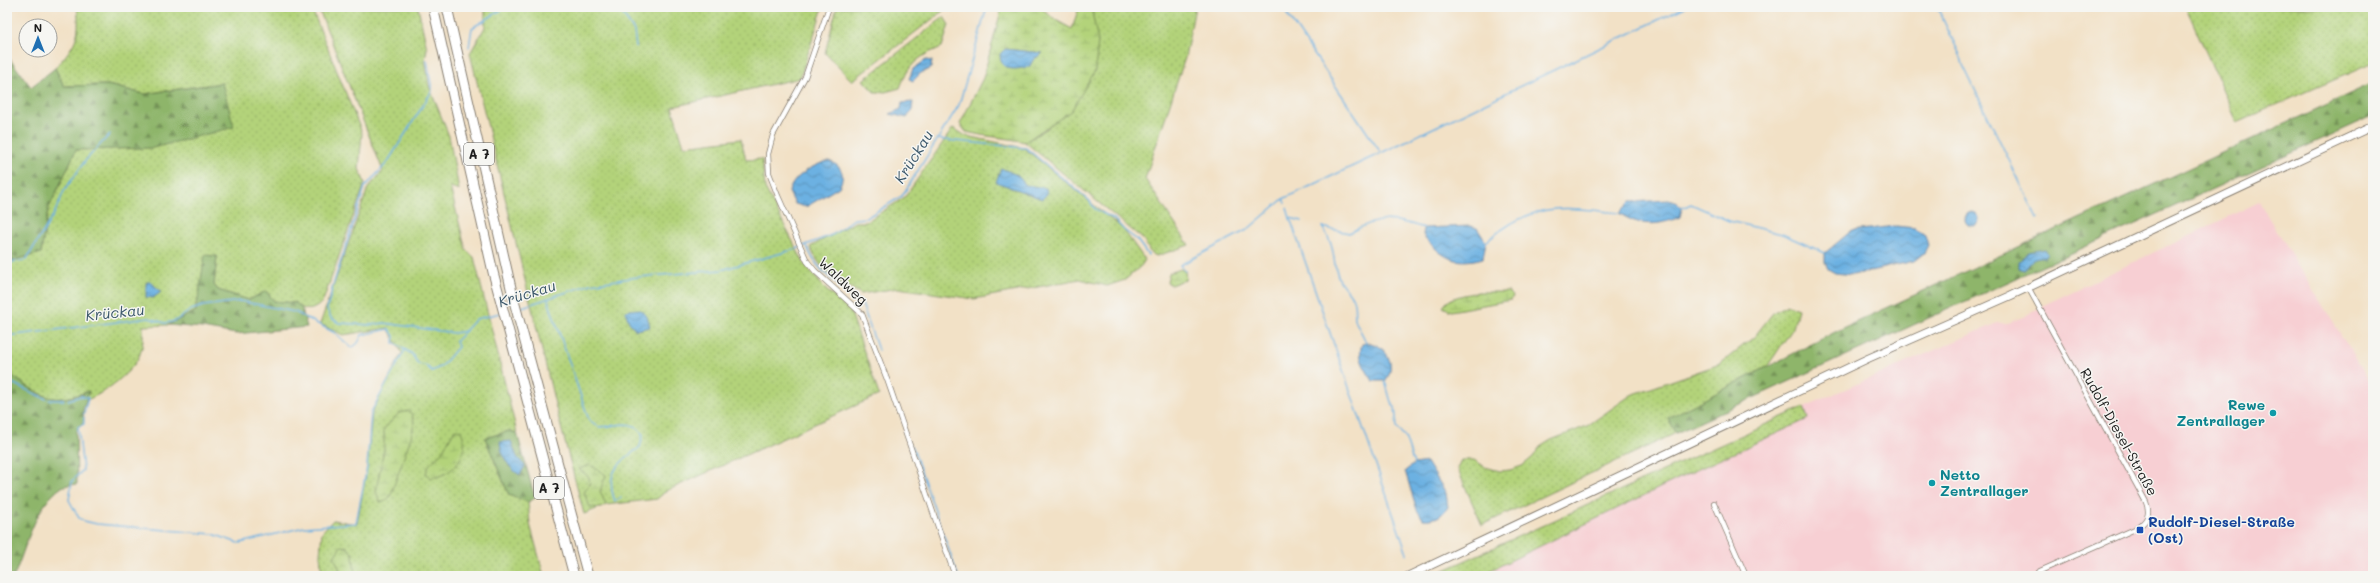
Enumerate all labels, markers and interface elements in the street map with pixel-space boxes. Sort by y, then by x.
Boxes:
north arrow [18,18,58,58]
text: N [34,20,42,35]
water label: Krückau [889,126,937,187]
road number: A 7 [464,143,494,165]
street label: Waldweg [815,253,872,309]
water label: Krückau [495,275,558,311]
water label: Krückau [84,299,145,325]
street label: Rudolf-Diesel-Straße [2076,364,2163,499]
place label: Rewe Zentrallager [2176,395,2265,430]
marker: Rewe Zentrallager [2268,408,2278,418]
place label: Netto Zentrallager [1940,465,2029,500]
road number: A 7 [534,477,564,499]
marker: Netto Zentrallager [1927,478,1937,488]
place label: Rudolf-Diesel-Straße (Ost) [2148,512,2295,547]
marker: Rudolf-Diesel-Straße (Ost) [2135,525,2145,535]

